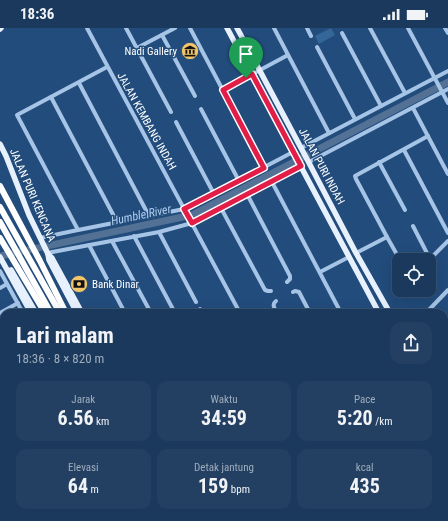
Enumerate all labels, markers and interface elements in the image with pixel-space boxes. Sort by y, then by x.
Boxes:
text: 18:36 [20,5,54,23]
pin [229,37,263,78]
museum icon: Nadi Gallery [180,41,200,61]
icon: arrive [235,43,257,65]
place label: Nadi Gallery [124,45,177,58]
street label: JALAN KEMBANG INDAH [114,70,179,172]
street label: JALAN PURI INDAH [296,126,347,207]
street label: JALAN PURI KENCANA [7,147,58,244]
water label: Humble River [110,202,173,228]
map controls [392,253,436,297]
button: locate [392,253,436,297]
bank icon: Bank Dinar [69,274,89,294]
place label: Bank Dinar [92,278,139,291]
button: share [390,322,432,364]
text: Lari malam [16,323,114,348]
text: 18:36 · 8 × 820 m [16,351,104,366]
text: Jarak [71,393,95,406]
text: Waktu [210,393,238,406]
text: Pace [354,393,375,406]
text: 6.56 [57,406,94,430]
text: 34:59 [201,406,247,430]
text: 5:20 [337,406,373,430]
text: km [94,415,109,428]
text: /km [373,415,392,428]
text: Elevasi [68,461,99,474]
text: Detak jantung [194,461,254,474]
text: kcal [356,461,374,474]
text: 64 [68,474,88,498]
text: 159 [198,474,228,498]
text: 435 [350,474,380,498]
text: m [88,483,99,496]
text: bpm [228,483,250,496]

